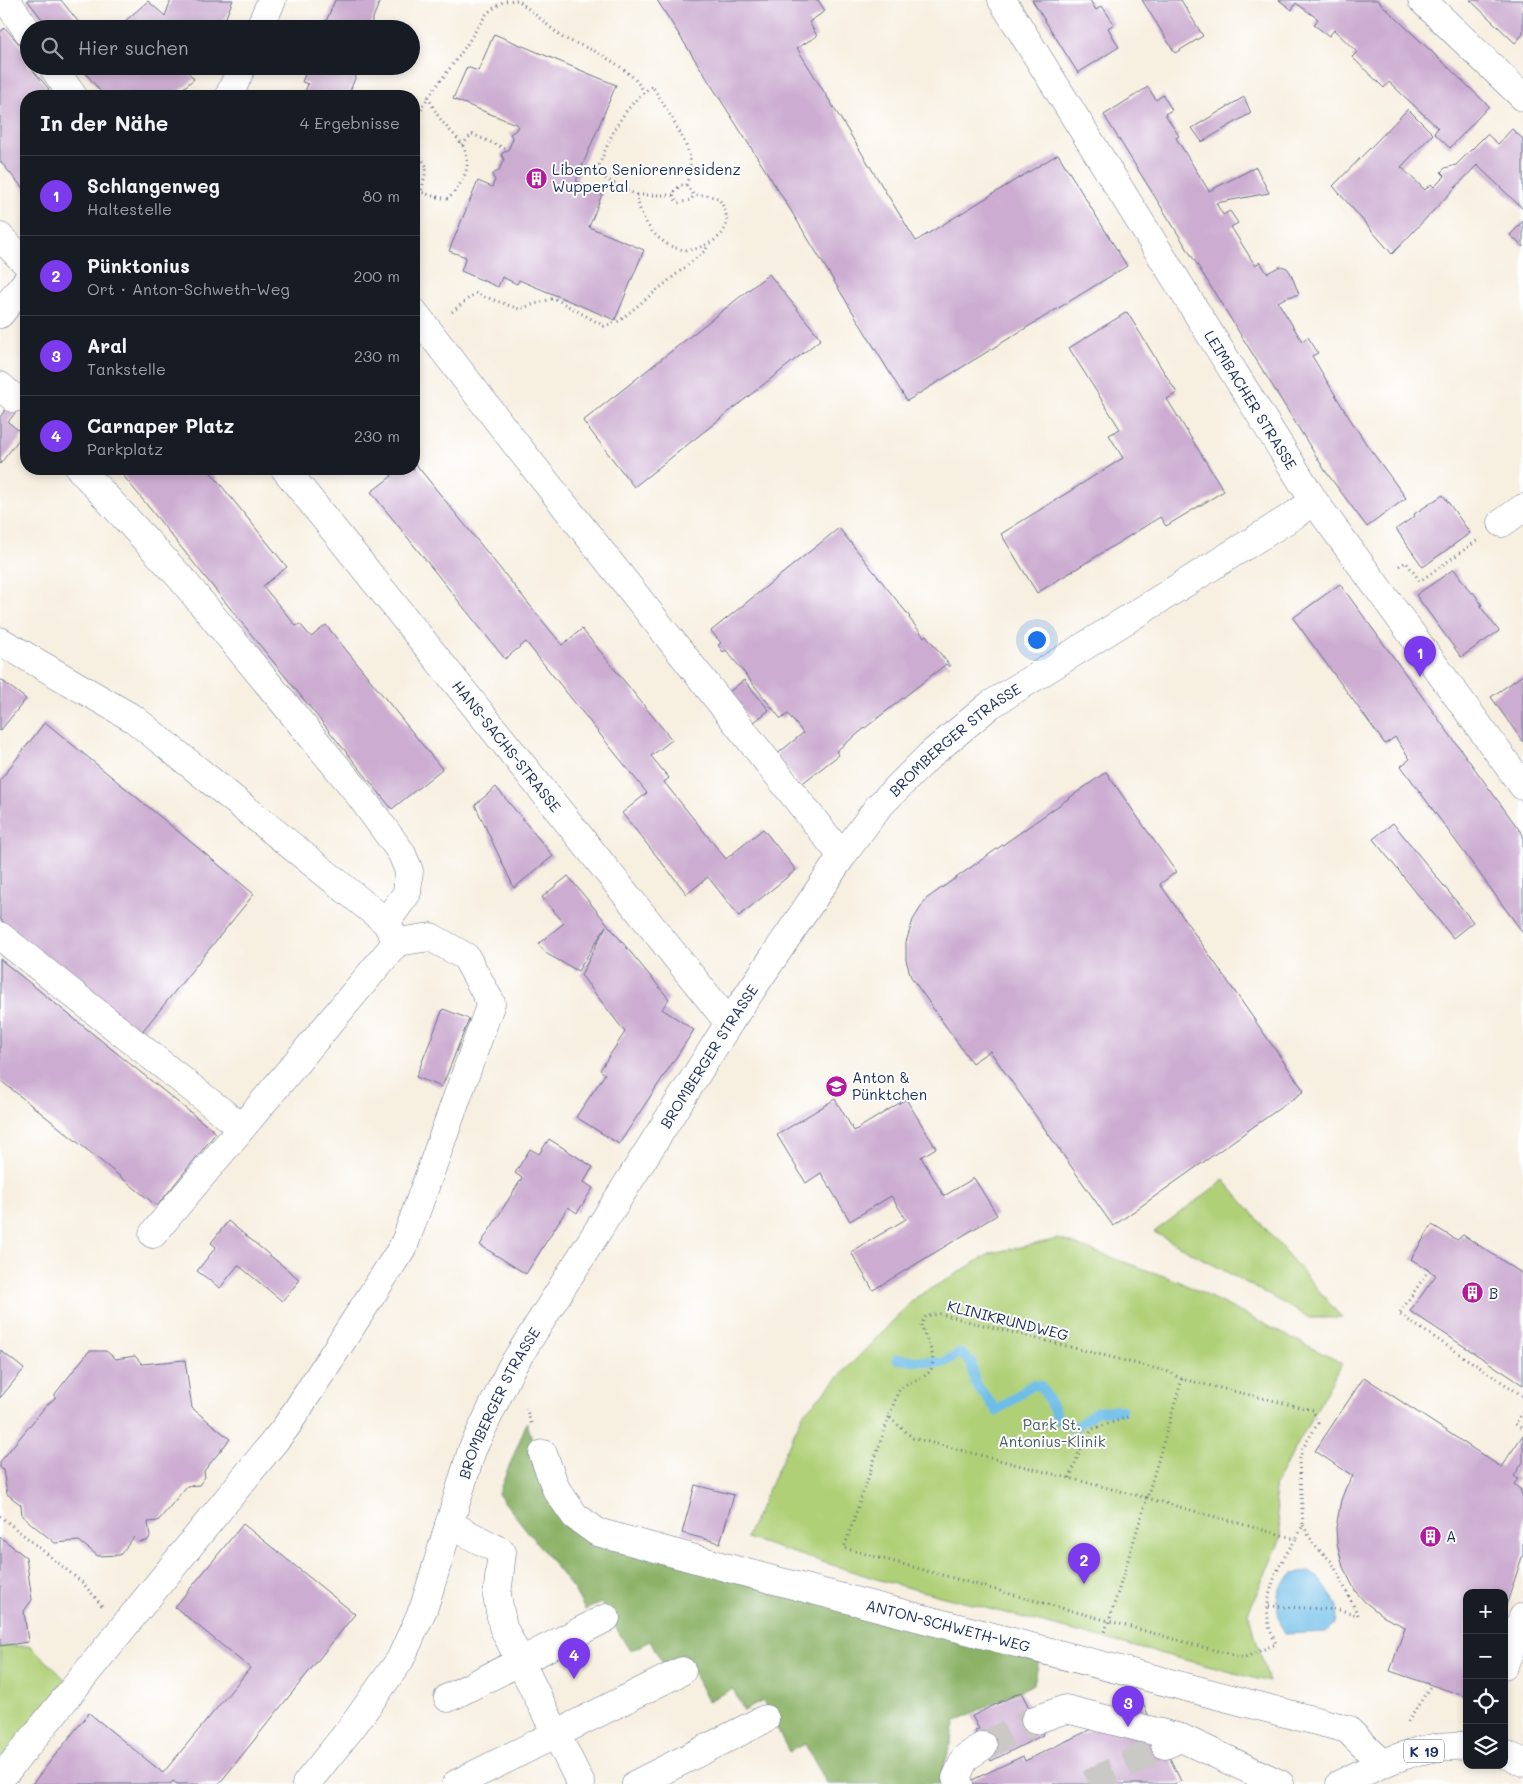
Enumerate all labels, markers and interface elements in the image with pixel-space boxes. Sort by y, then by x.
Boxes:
search box [20,20,420,75]
icon: search [38,34,66,62]
text: Hier suchen [78,35,189,60]
text: In der Nähe [40,109,168,136]
text: 4 Ergebnisse [300,112,400,133]
place label: Libento Seniorenresidenz Wuppertal [552,159,741,196]
building icon: Libento Seniorenresidenz Wuppertal [524,166,548,190]
text: Schlangenweg [87,173,220,198]
text: 1 [52,185,60,206]
text: 80 m [363,185,400,206]
text: Haltestelle [87,198,172,219]
text: Pünktonius [87,253,190,278]
text: 2 [52,265,60,286]
text: 200 m [353,265,400,286]
text: Ort · Anton-Schweth-Weg [87,278,290,299]
street label: LEIMBACHER STRASSE [1200,326,1302,474]
text: Aral [87,333,127,358]
text: 3 [51,345,61,366]
text: 230 m [354,345,400,366]
text: Tankstelle [87,358,166,379]
text: Carnaper Platz [87,413,234,438]
text: 4 [51,425,61,446]
text: 230 m [354,425,400,446]
text: Parkplatz [87,438,163,459]
your location [1024,627,1050,653]
pin: 1 [1404,636,1436,677]
street label: HANS-SACHS-STRASSE [448,676,566,816]
street label: BROMBERGER STRASSE [884,678,1025,801]
street label: BROMBERGER STRASSE [655,980,762,1132]
place label: Anton & Pünktchen [852,1067,927,1104]
school or university icon: Anton & Pünktchen [824,1074,848,1098]
building icon: B [1461,1281,1485,1305]
place label: B [1489,1283,1498,1303]
street label: KLINIKRUNDWEG [945,1295,1071,1345]
street label: BROMBERGER STRASSE [454,1323,545,1481]
park label: Park St. Antonius-Klinik [998,1414,1106,1451]
building icon: A [1418,1524,1442,1548]
place label: A [1446,1526,1456,1546]
pin: 2 [1068,1543,1100,1584]
map controls [1463,1589,1508,1769]
button: + [1463,1589,1508,1634]
street label: ANTON-SCHWETH-WEG [864,1594,1033,1656]
button: − [1463,1634,1508,1679]
pin: 4 [558,1638,590,1679]
button: locate [1463,1679,1508,1724]
pin: 3 [1112,1686,1144,1727]
button: layers [1463,1724,1508,1769]
road number: K 19 [1404,1740,1444,1762]

